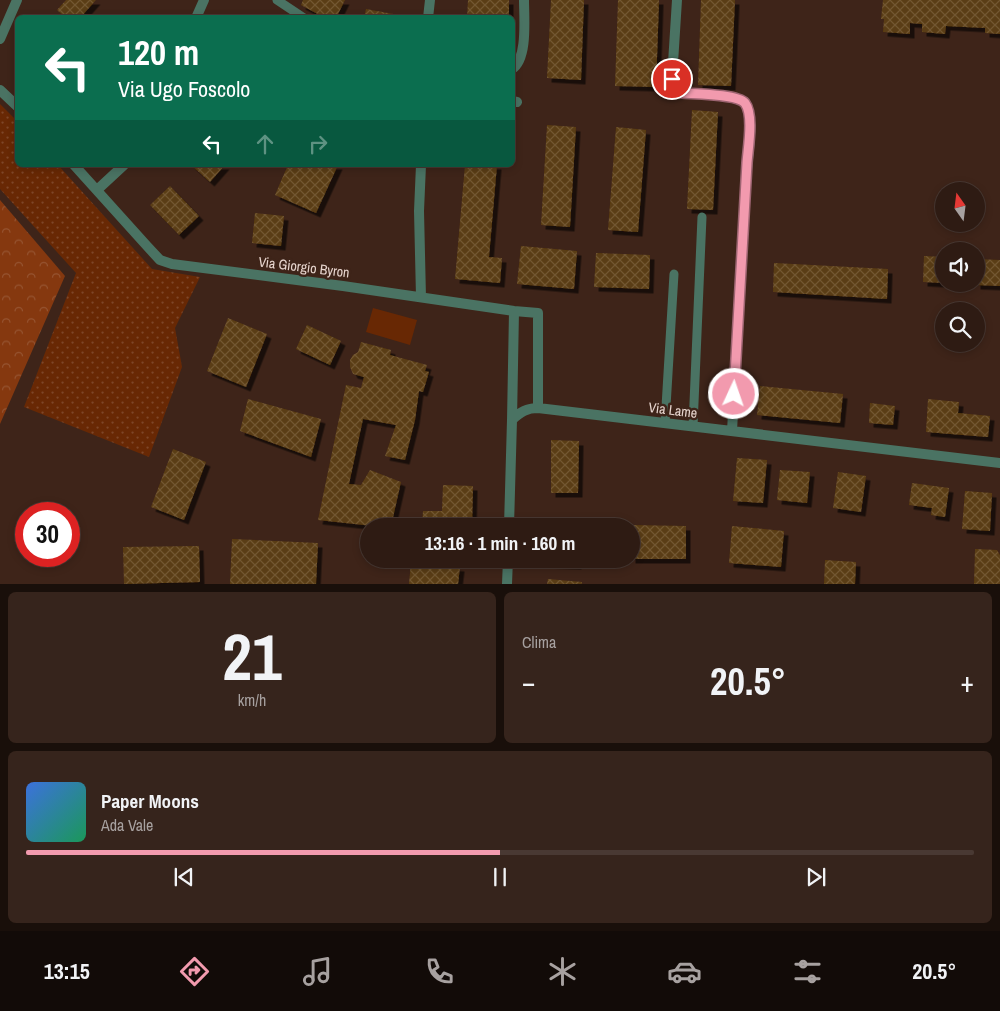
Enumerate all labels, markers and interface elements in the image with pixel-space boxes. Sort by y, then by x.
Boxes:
text: 120 m [118,29,199,76]
icon: left [35,35,100,100]
pin [651,58,693,100]
icon: arrive [658,65,686,93]
text: Via Ugo Foscolo [118,74,250,104]
icon: left [198,130,226,158]
icon: ahead [251,130,279,158]
icon: right [304,130,332,158]
north arrow [935,182,985,232]
map controls [935,182,985,352]
button: sound [935,242,985,292]
street label: Via Giorgio Byron [257,252,351,282]
button: search [935,302,985,352]
position arrow [707,367,759,419]
street label: Via Lame [648,398,698,422]
speed limit sign: 30 [15,502,80,567]
text: 13:16 · 1 min · 160 m [425,530,575,556]
text: 21 [222,613,282,700]
text: Clima [522,631,556,653]
text: 20.5° [710,656,786,707]
text: − [522,663,535,701]
text: + [961,663,974,701]
text: km/h [238,689,266,711]
text: Paper Moons [101,788,199,814]
text: Ada Vale [101,814,153,836]
icon: previous [170,863,198,891]
icon: pause [486,863,514,891]
icon: next [802,863,830,891]
icon: directions [177,954,212,989]
icon: music [300,954,335,989]
icon: phone [422,954,457,989]
icon: climate [545,954,580,989]
icon: car [667,954,702,989]
icon: filters [790,954,825,989]
text: 13:15 [44,956,90,986]
text: 20.5° [912,956,956,986]

